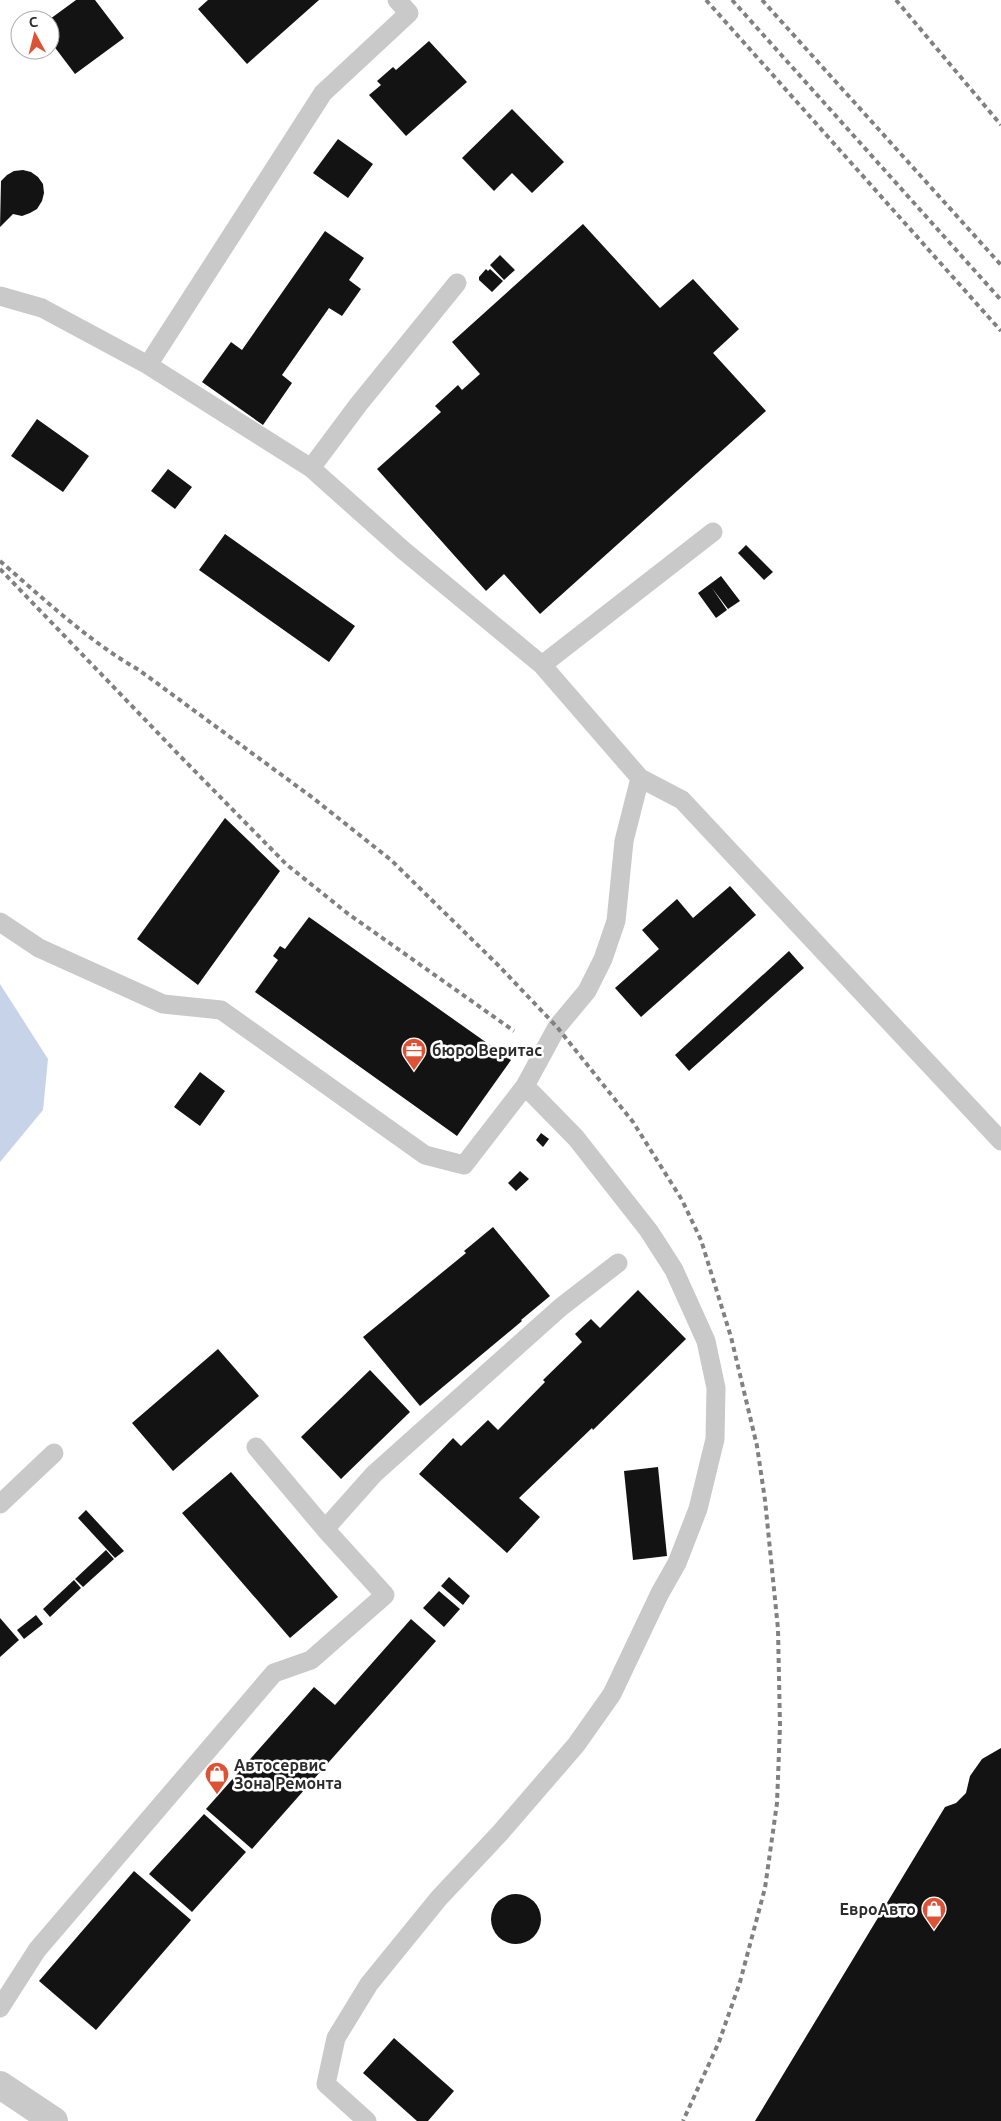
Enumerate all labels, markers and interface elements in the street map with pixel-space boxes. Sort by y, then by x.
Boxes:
north arrow [10,10,60,60]
text: С [28,14,39,31]
office icon: бюро Веритас [401,1037,427,1071]
place label: бюро Веритас [432,1041,542,1059]
place label: Автосервис Зона Ремонта [234,1756,342,1792]
shop icon: Автосервис Зона Ремонта [204,1761,230,1795]
shop icon: ЕвроАвто [921,1896,947,1930]
place label: ЕвроАвто [840,1900,916,1918]

